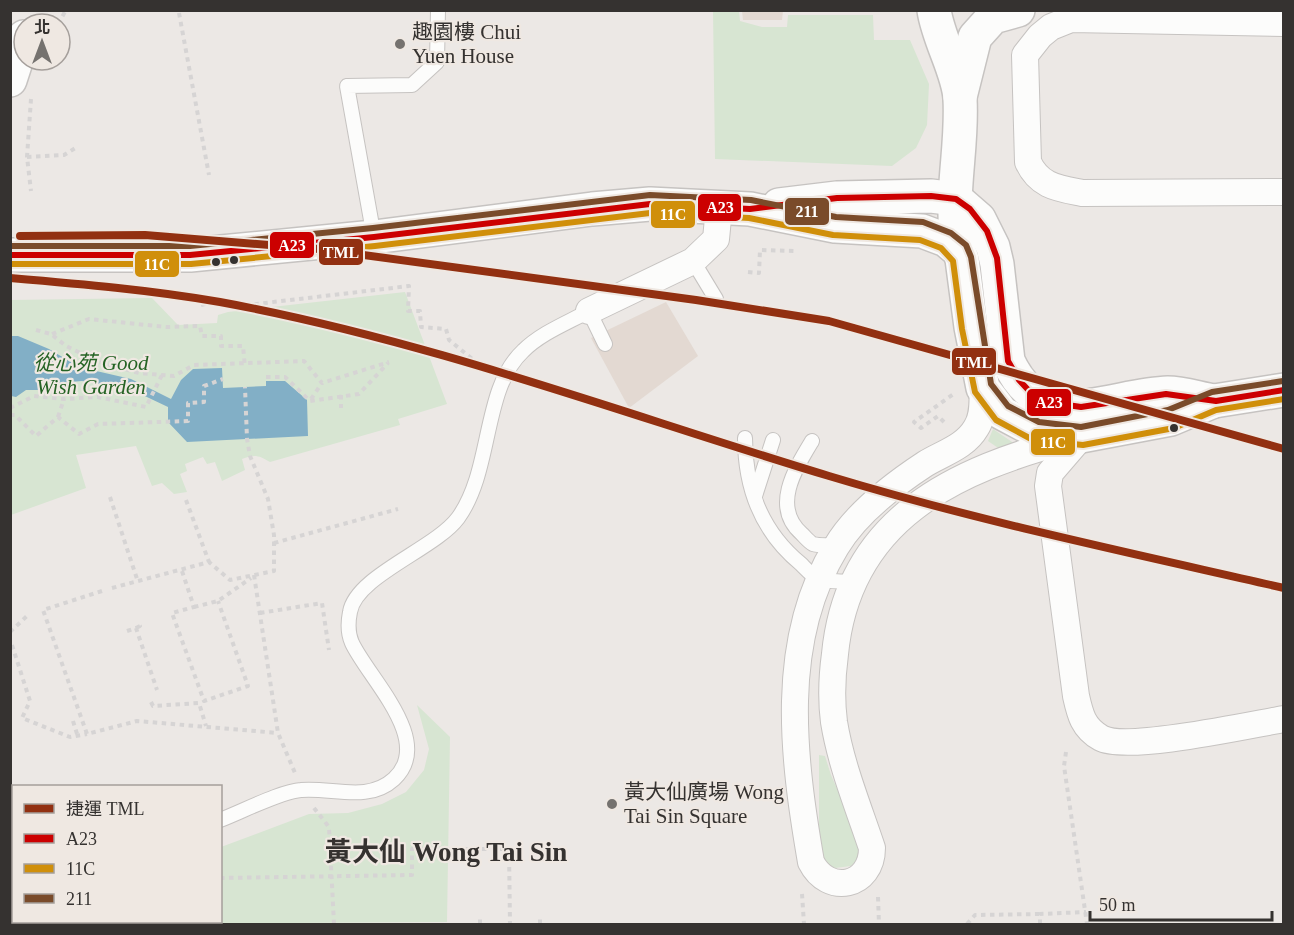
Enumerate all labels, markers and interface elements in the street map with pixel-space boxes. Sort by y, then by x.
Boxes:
north arrow [12,12,72,72]
text: 北 [34,19,50,36]
place label: 趣園樓 Chui Yuen House [412,20,521,68]
marker: 趣園樓 Chui Yuen House [393,37,407,51]
line badge: A23 [697,193,742,222]
line badge: 211 [784,197,830,226]
text: A23 [706,199,734,216]
line badge: 11C [650,200,696,229]
text: 211 [795,203,819,220]
text: 11C [660,206,686,223]
line badge: A23 [269,231,315,259]
text: A23 [278,237,306,254]
line badge: TML [318,238,364,266]
text: TML [323,244,359,261]
line badge: 11C [134,250,180,278]
unlabelled marker [228,254,240,266]
text: 11C [144,256,170,273]
unlabelled marker [210,256,222,268]
line badge: TML [951,347,997,376]
park label: 從心苑 Good Wish Garden [34,351,149,399]
text: TML [956,354,992,371]
line badge: A23 [1026,388,1072,417]
text: A23 [1035,394,1063,411]
unlabelled marker [1168,422,1180,434]
line badge: 11C [1030,428,1076,456]
text: 11C [1040,434,1066,451]
place label: 黃大仙廣場 Wong Tai Sin Square [624,780,784,828]
legend [12,785,222,923]
marker: 黃大仙廣場 Wong Tai Sin Square [605,797,619,811]
text: 捷運 TML [66,799,145,819]
text: A23 [66,829,97,849]
district label: 黃大仙 Wong Tai Sin [325,837,567,867]
text: 11C [66,859,95,879]
scale bar [1090,884,1272,922]
text: 211 [66,889,92,909]
text: 50 m [1099,895,1136,915]

